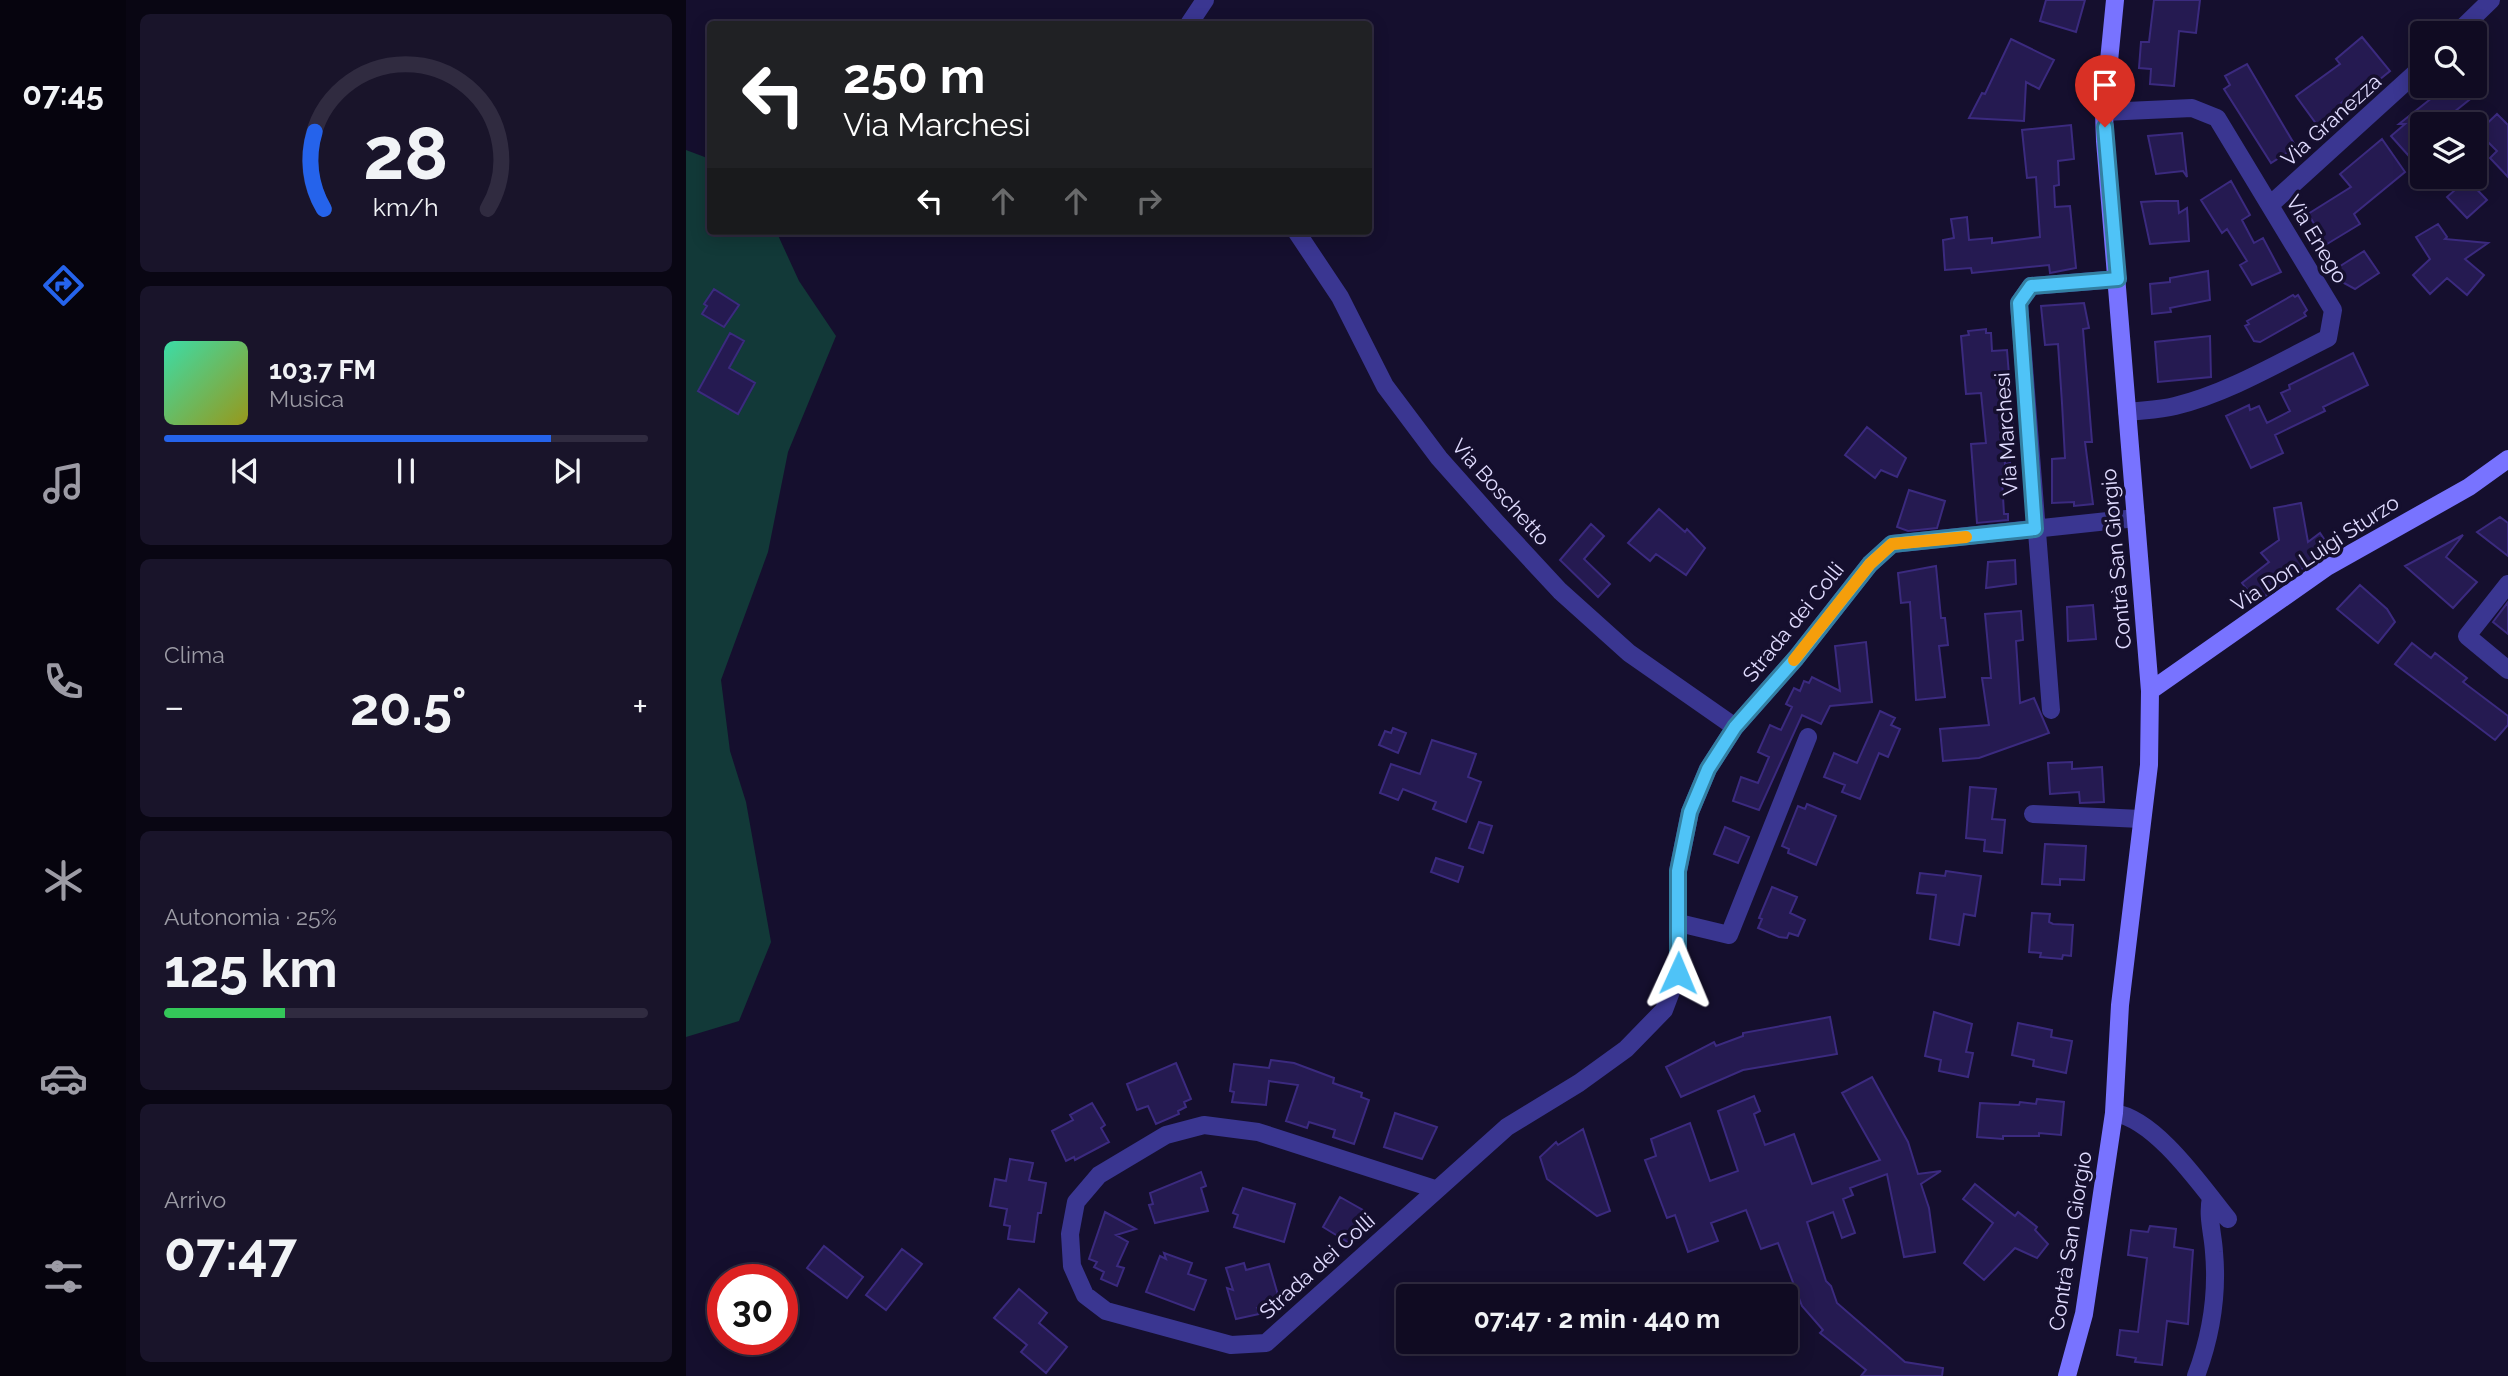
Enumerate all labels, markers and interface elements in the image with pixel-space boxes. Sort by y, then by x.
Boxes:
map controls [2410,21,2487,189]
button: search [2410,21,2487,98]
text: 250 m [843,47,985,104]
icon: left [728,49,819,140]
pin [2075,55,2135,127]
icon: arrive [2086,66,2124,104]
street label: Via Granezza [2276,69,2386,171]
text: 07:45 [22,75,104,112]
text: Via Marchesi [843,106,1031,143]
text: 28 [363,112,449,197]
button: layers [2410,112,2487,189]
icon: left [911,182,949,220]
icon: ahead [984,182,1022,220]
icon: ahead [1057,182,1095,220]
icon: right [1130,182,1168,220]
street label: Via Enego [2281,190,2353,288]
text: km/h [373,192,439,222]
icon: directions [39,261,88,310]
text: 103.7 FM [269,355,376,385]
street label: Via Marchesi [1989,372,2023,496]
text: Musica [269,385,344,412]
street label: Via Boschetto [1447,434,1555,550]
icon: previous [226,452,264,490]
icon: pause [387,452,425,490]
icon: next [548,452,586,490]
icon: music [39,459,88,508]
street label: Contrà San Giorgio [2096,468,2136,650]
street label: Via Don Luigi Sturzo [2226,489,2404,617]
street label: Strada dei Colli [1737,557,1849,687]
text: Clima [164,641,225,668]
icon: phone [39,657,88,706]
text: 20.5° [350,676,467,737]
text: − [164,684,184,729]
text: + [632,684,648,729]
icon: climate [39,856,88,905]
text: Autonomia · 25% [164,903,337,930]
position arrow [1641,936,1715,1010]
text: 125 km [164,938,338,999]
icon: car [39,1054,88,1103]
street label: Contrà San Giorgio [2043,1150,2097,1332]
text: Arrivo [164,1186,226,1213]
street label: Strada dei Colli [1254,1208,1380,1324]
text: 07:47 [164,1221,297,1282]
icon: filters [39,1252,88,1301]
speed limit sign: 30 [707,1264,798,1355]
text: 07:47 · 2 min · 440 m [1474,1304,1720,1334]

